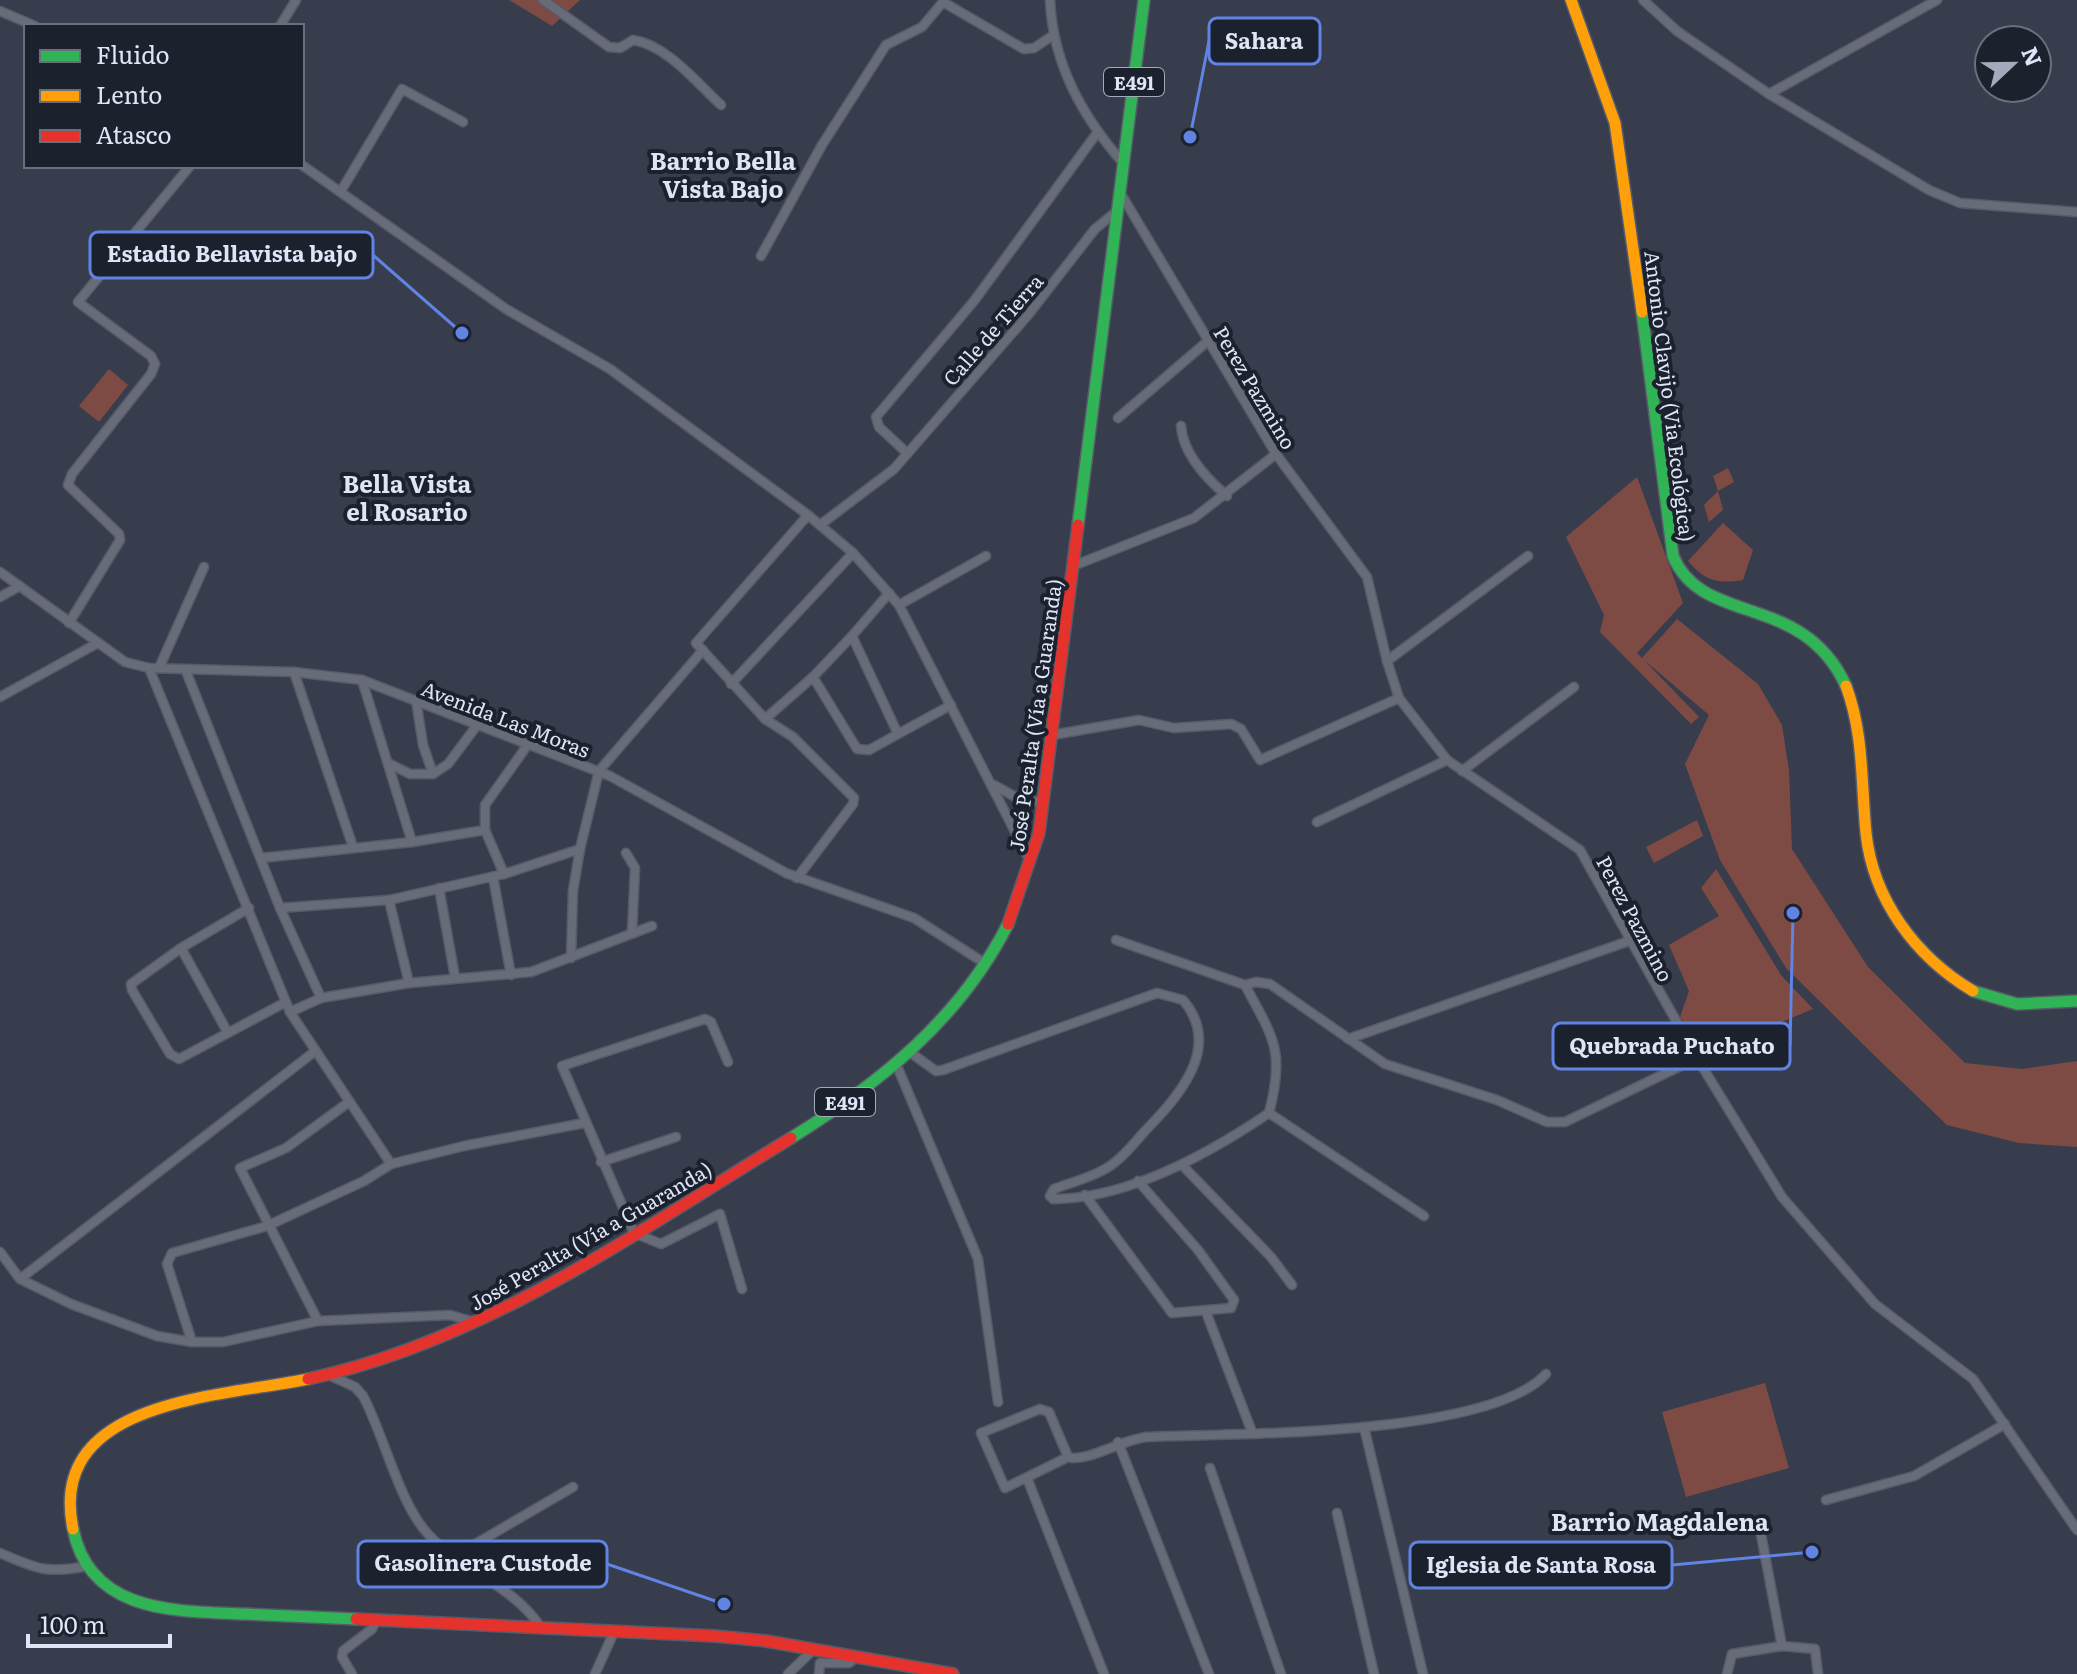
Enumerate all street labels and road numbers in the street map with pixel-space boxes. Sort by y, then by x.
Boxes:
road number: E491 [1104,68,1164,96]
street label: Antonio Clavijo (Via Ecológica) [1638,249,1704,543]
street label: Calle de Tierra [935,266,1049,392]
street label: Perez Pazmino [1207,320,1305,454]
street label: José Peralta (Vía a Guaranda) [1000,577,1068,853]
street label: Avenida Las Moras [418,672,594,764]
street label: Perez Pazmino [1590,850,1682,986]
road number: E491 [815,1088,875,1116]
street label: José Peralta (Vía a Guaranda) [463,1153,717,1317]

